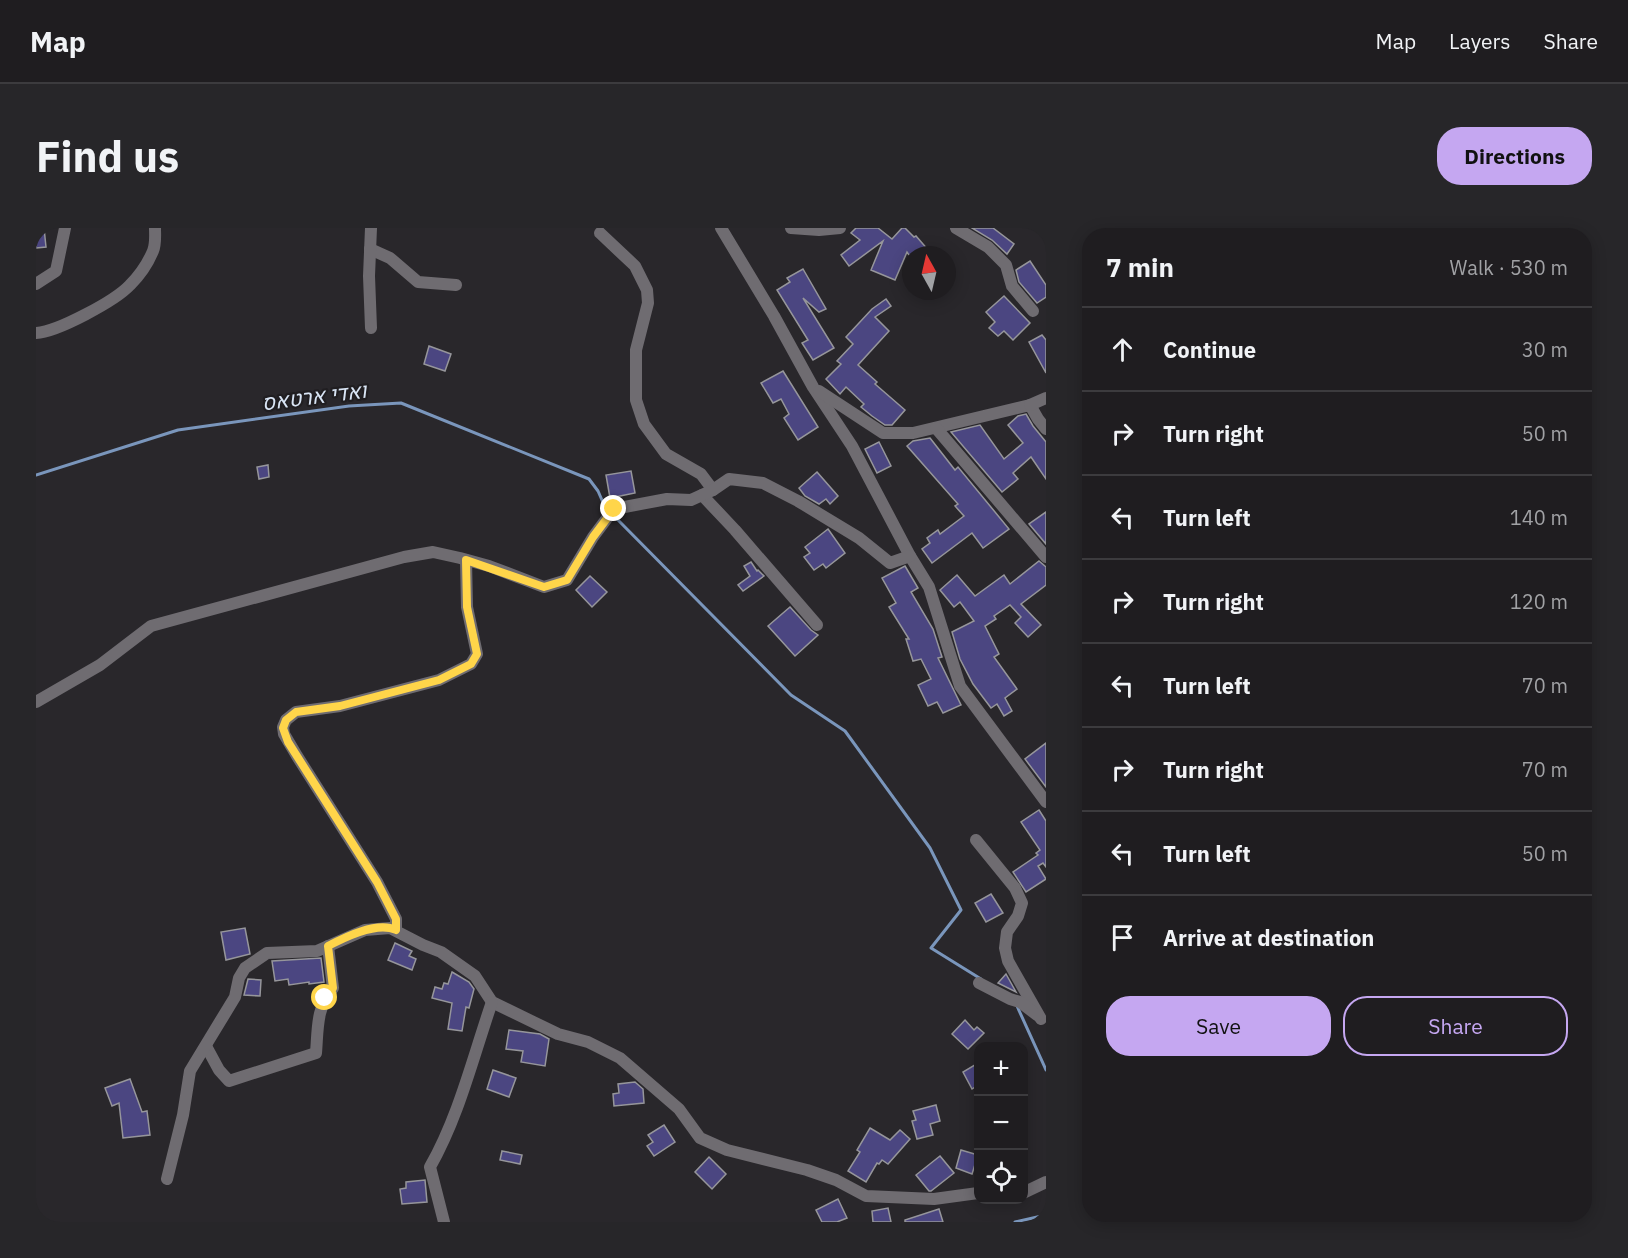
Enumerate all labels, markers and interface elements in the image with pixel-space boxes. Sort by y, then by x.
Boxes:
text: Map [30,23,86,60]
text: Map [1376,27,1416,55]
text: Layers [1449,27,1511,55]
text: Share [1544,27,1598,55]
button: Directions [1437,127,1592,185]
text: Find us [36,129,179,184]
north arrow [902,246,956,300]
text: 7 min [1106,250,1174,284]
text: Walk · 530 m [1450,254,1568,281]
icon: ahead [1106,333,1139,366]
text: Continue [1163,335,1256,364]
text: 30 m [1522,336,1568,363]
water label: ואדי ארטאס [260,375,370,416]
icon: right [1106,417,1139,450]
text: Turn right [1163,419,1264,448]
text: 50 m [1522,420,1568,447]
route end [600,495,626,521]
icon: left [1106,501,1139,534]
text: Turn left [1163,503,1251,532]
text: 140 m [1510,504,1568,531]
icon: right [1106,585,1139,618]
text: Turn right [1163,587,1264,616]
text: 120 m [1510,588,1568,615]
icon: left [1106,669,1139,702]
text: Turn left [1163,671,1251,700]
text: 70 m [1522,672,1568,699]
icon: right [1106,753,1139,786]
text: Turn right [1163,755,1264,784]
text: 70 m [1522,756,1568,783]
icon: left [1106,837,1139,870]
text: Turn left [1163,839,1251,868]
text: 50 m [1522,840,1568,867]
icon: arrive [1106,921,1139,954]
text: Arrive at destination [1163,923,1374,952]
route start [311,984,337,1010]
button: Save [1106,996,1331,1056]
button: Share [1343,996,1568,1056]
map controls [974,1042,1028,1204]
button: + [974,1042,1028,1096]
button: − [974,1096,1028,1150]
button: locate [974,1150,1028,1204]

